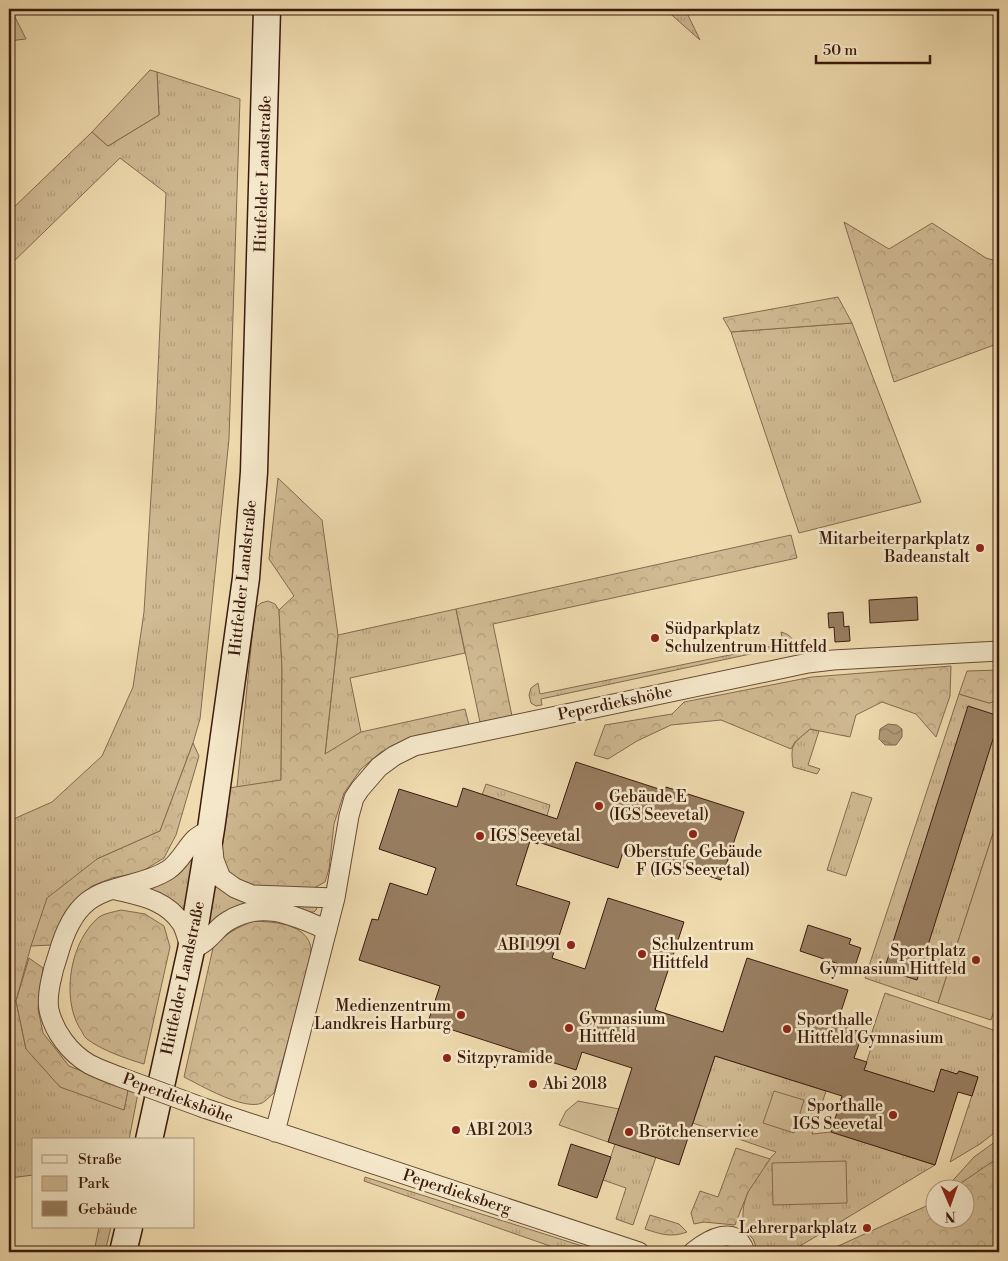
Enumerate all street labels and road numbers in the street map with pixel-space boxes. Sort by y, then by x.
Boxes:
street label: Hittfelder Landstraße [250,95,276,253]
street label: Hittfelder Landstraße [225,499,261,657]
street label: Peperdiekshöhe [556,681,674,725]
street label: Hittfelder Landstraße [157,899,209,1057]
street label: Peperdiekshöhe [120,1069,236,1127]
street label: Peperdieksberg [400,1165,514,1219]

